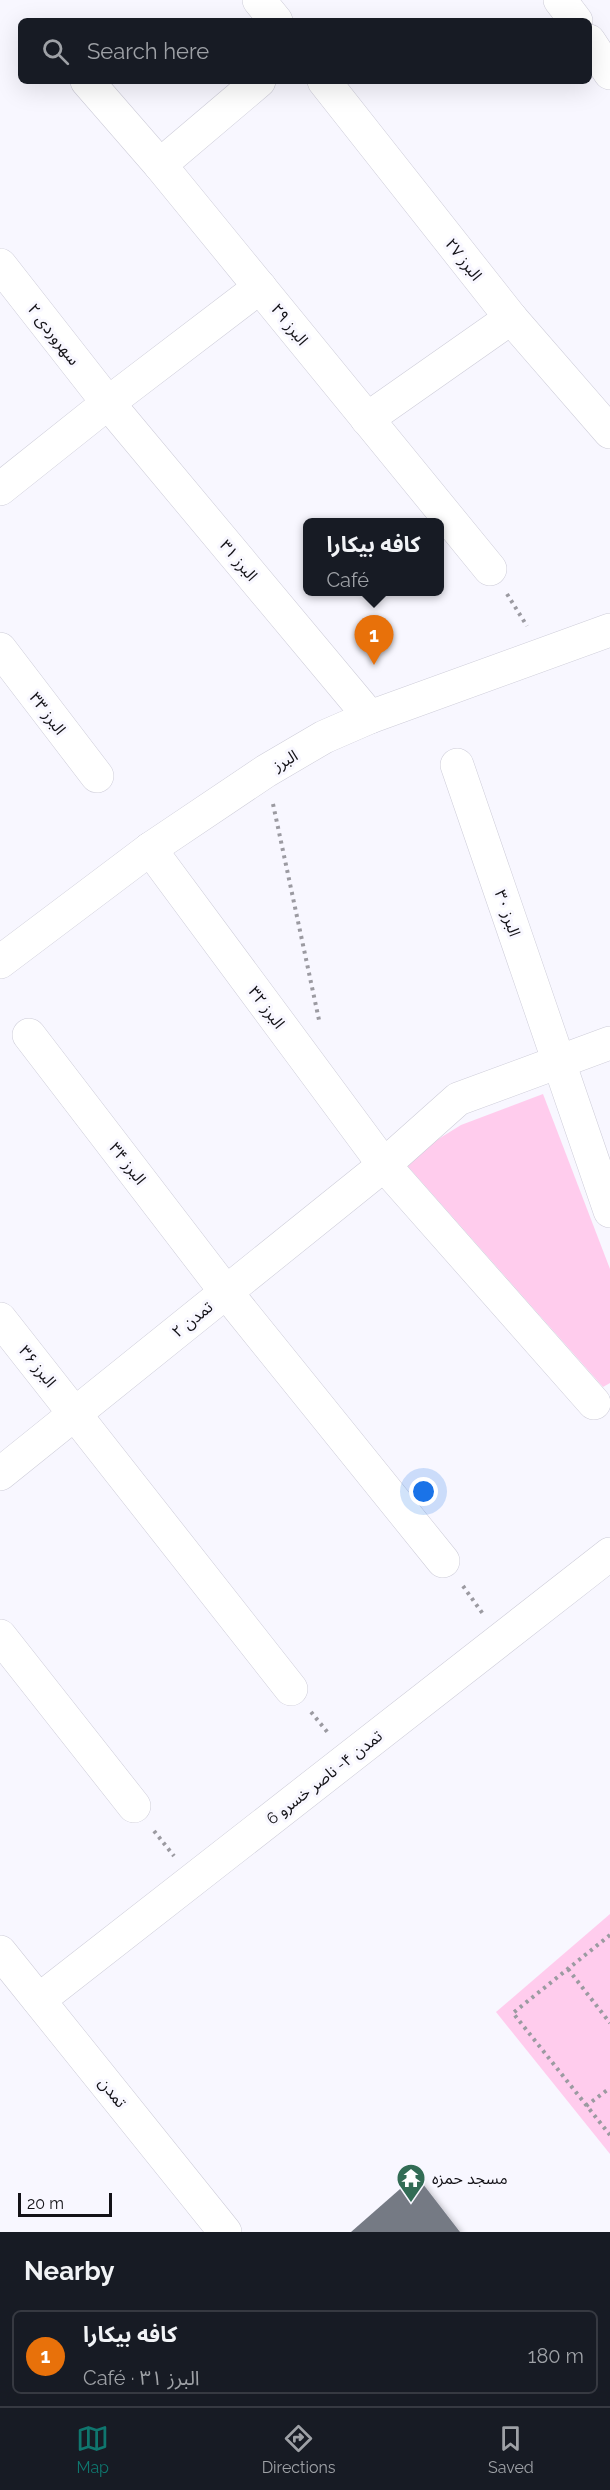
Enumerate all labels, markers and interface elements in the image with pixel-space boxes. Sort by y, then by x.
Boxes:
search box [18,18,592,84]
icon: search [39,35,72,68]
text: Search here [87,38,209,64]
street label: البرز ۲۷ [441,235,486,284]
street label: سهروردی ۲ [24,300,83,369]
street label: البرز ۲۹ [267,300,312,349]
popup [303,518,444,596]
text: کافه بیکارا [326,531,421,557]
street label: البرز ۳۱ [216,536,261,585]
text: Café [326,568,369,592]
pin: 1 [354,616,394,665]
street label: البرز ۳۳ [26,688,70,738]
street label: البرز [269,746,301,776]
street label: البرز ۳۰ [491,887,524,939]
street label: البرز ۳۲ [245,982,289,1032]
street label: البرز ۳۴ [105,1139,150,1188]
street label: تمدن ۲ [168,1297,217,1341]
street label: البرز ۳۶ [15,1342,60,1391]
your location [409,1477,438,1506]
street label: تمدن ۴- ناصر خسرو 6 [263,1726,386,1828]
street label: تمدن [95,2073,131,2112]
temple icon: مسجد حمزه [395,2162,427,2204]
place label: مسجد حمزه [432,2169,508,2188]
scale bar [18,2190,112,2218]
text: 20 m [27,2194,64,2213]
text: Nearby [24,2256,114,2286]
text: کافه بیکارا [83,2321,177,2347]
text: 1 [41,2344,50,2368]
text: 180 m [528,2344,584,2368]
text: Café · البرز ۳۱ [83,2366,200,2390]
tab: Map [76,2422,109,2477]
tab: Directions [262,2422,336,2477]
tab: Saved [488,2422,534,2477]

